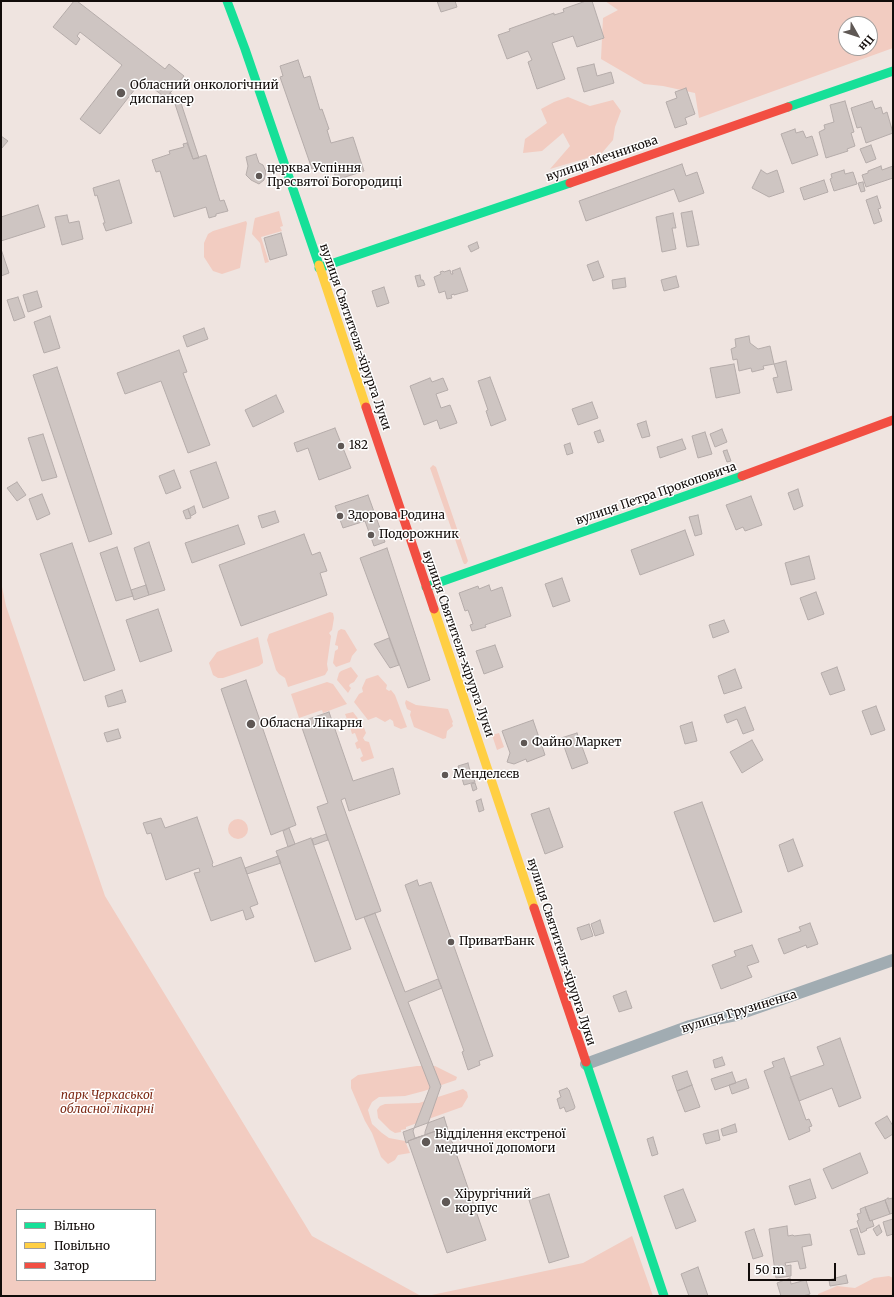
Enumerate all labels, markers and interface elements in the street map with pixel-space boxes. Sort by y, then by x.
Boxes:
north arrow [838,16,878,56]
text: Пн [856,32,877,54]
place label: Обласний онкологічний диспансер [130,79,279,107]
marker: Обласний онкологічний диспансер [115,87,127,99]
street label: вулиця Мечникова [544,133,660,185]
place label: церква Успіння Пресвятої Богородиці [267,162,402,190]
marker: церква Успіння Пресвятої Богородиці [254,171,264,181]
street label: вулиця Святителя-хірурга Луки [316,242,394,432]
place label: 182 [349,439,368,453]
marker: 182 [336,441,346,451]
street label: вулиця Петра Прокоповича [574,460,738,528]
place label: Здорова Родина [348,509,445,523]
marker: Здорова Родина [335,511,345,521]
place label: Подорожник [379,528,459,542]
marker: Подорожник [366,530,376,540]
street label: вулиця Святителя-хірурга Луки [419,549,497,739]
place label: Обласна Лікарня [260,717,362,731]
marker: Обласна Лікарня [245,718,257,730]
place label: Файно Маркет [532,736,622,750]
marker: Файно Маркет [519,738,529,748]
place label: Менделєєв [453,768,519,782]
marker: Менделєєв [440,770,450,780]
street label: вулиця Святителя-хірурга Луки [524,856,598,1048]
place label: ПриватБанк [459,935,535,949]
marker: ПриватБанк [446,937,456,947]
street label: вулиця Грузиненка [680,988,798,1036]
park label: парк Черкаської обласної лікарні [60,1089,154,1117]
place label: Відділення екстреної медичної допомоги [435,1128,566,1156]
marker: Відділення екстреної медичної допомоги [420,1136,432,1148]
place label: Хірургічний корпус [455,1188,531,1216]
marker: Хірургічний корпус [440,1196,452,1208]
legend [16,1209,156,1281]
text: Вільно [54,1218,95,1233]
text: Повільно [54,1238,110,1253]
scale bar [750,1255,838,1281]
text: Затор [54,1258,89,1273]
text: 50 m [755,1262,784,1277]

